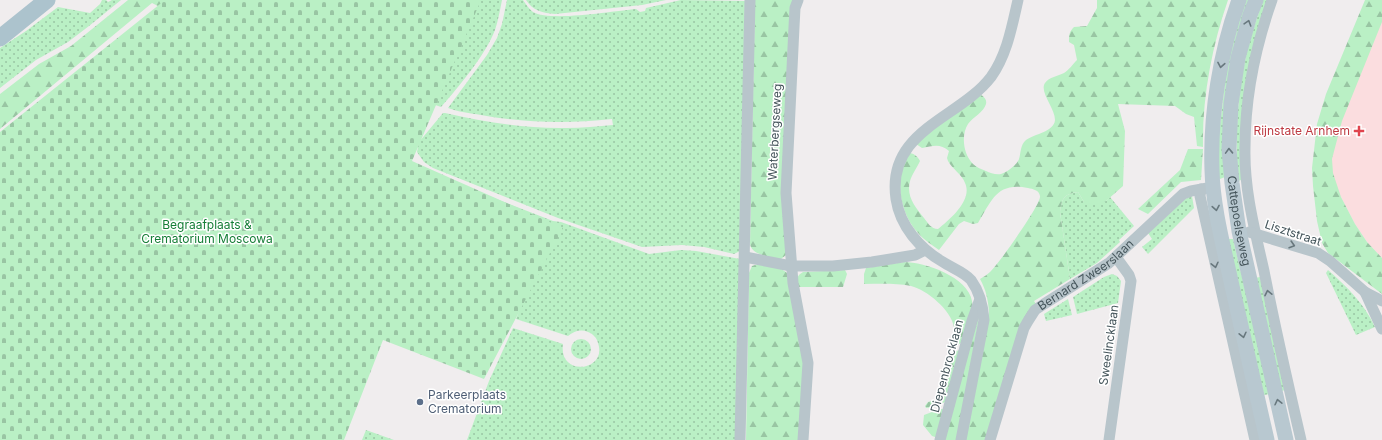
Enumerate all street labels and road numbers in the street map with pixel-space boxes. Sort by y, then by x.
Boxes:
street label: Waterbergseweg [764,83,785,181]
street label: Cattepoelseweg [1224,175,1255,267]
street label: Lisztstraat [1263,216,1323,249]
street label: Bernard Zweerslaan [1035,236,1137,313]
street label: Sweelincklaan [1095,304,1122,386]
street label: Diepenbrocklaan [927,318,966,414]

